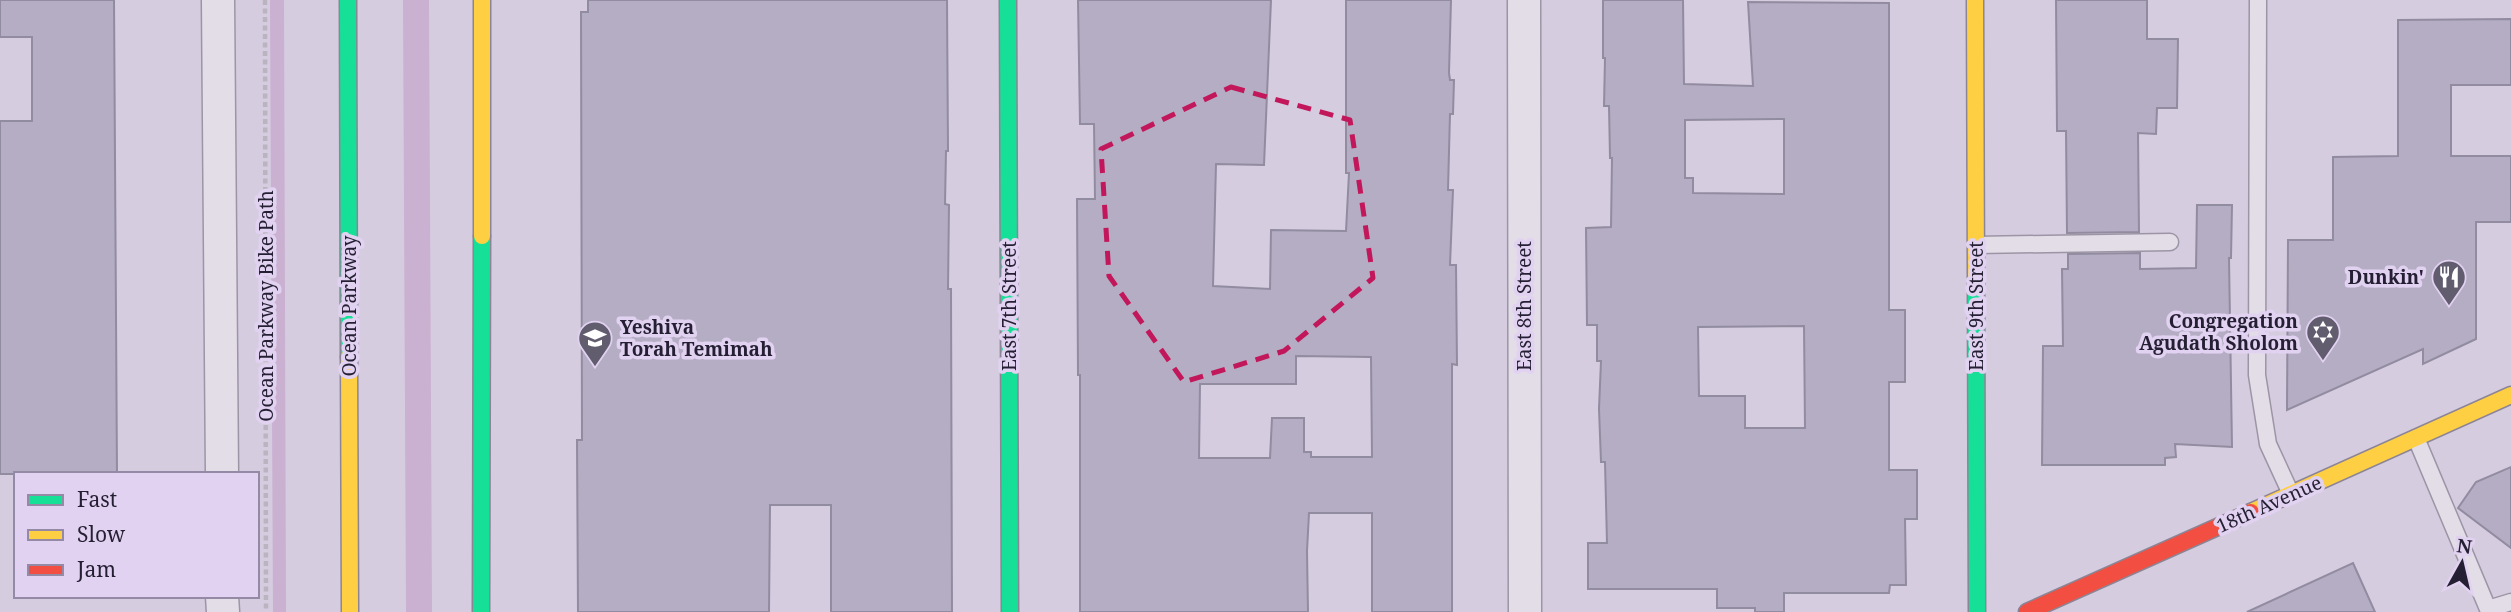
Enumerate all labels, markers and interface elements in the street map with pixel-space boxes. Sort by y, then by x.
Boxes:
street label: Ocean Parkway Bike Path [253,190,279,422]
street label: Ocean Parkway [336,235,362,377]
street label: East 7th Street [996,241,1022,371]
street label: East 8th Street [1511,241,1537,371]
street label: East 9th Street [1963,241,1989,371]
restaurant icon: Dunkin' [2430,258,2468,307]
place label: Dunkin' [2348,264,2424,290]
place label: Congregation Agudath Sholom [2139,308,2298,356]
synagogue icon: Congregation Agudath Sholom [2304,313,2342,362]
place label: Yeshiva Torah Temimah [620,314,773,362]
school or university icon: Yeshiva Torah Temimah [576,319,614,368]
street label: 18th Avenue [2212,469,2326,539]
legend [14,472,259,598]
text: Fast [77,485,117,513]
text: Slow [77,520,126,548]
north arrow [2427,528,2497,598]
text: N [2455,532,2474,560]
text: Jam [76,555,116,583]

